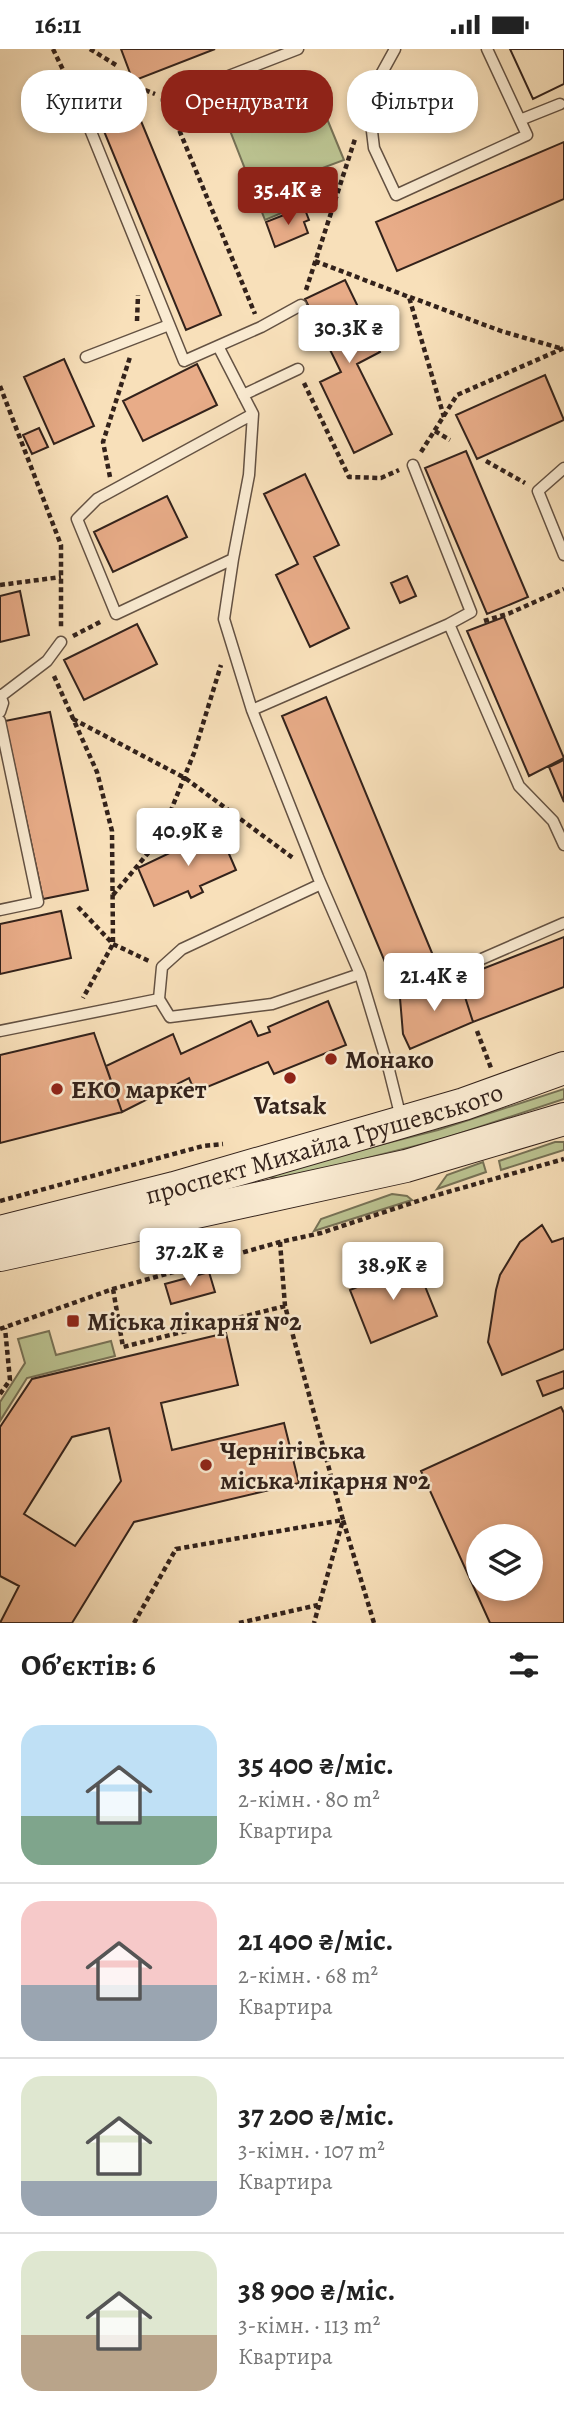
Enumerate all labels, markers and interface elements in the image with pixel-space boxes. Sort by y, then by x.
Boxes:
text: 16:11 [35,7,81,42]
chip: Купити [21,70,147,133]
chip: Орендувати [161,70,333,133]
chip: Фільтри [347,70,478,133]
pin: 35.4K ₴ [223,167,353,227]
text: 35.4K ₴ [254,174,322,205]
pin: 30.3K ₴ [284,305,414,365]
text: 30.3K ₴ [314,312,384,343]
pin: 40.9K ₴ [123,809,253,868]
text: 40.9K ₴ [153,815,223,846]
pin: 21.4K ₴ [369,953,499,1013]
text: 21.4K ₴ [400,960,468,991]
place label: Монако [345,1042,434,1077]
marker: Монако [323,1051,339,1067]
marker: Vatsak [282,1070,298,1086]
place label: ЕКО маркет [71,1072,207,1107]
street label: проспект Михайла Грушевського [141,1074,508,1212]
marker: ЕКО маркет [49,1081,65,1097]
place label: Vatsak [253,1088,327,1123]
pin: 37.2K ₴ [125,1229,255,1288]
text: 37.2K ₴ [156,1235,224,1266]
pin: 38.9K ₴ [328,1243,458,1302]
text: 38.9K ₴ [358,1249,428,1280]
place label: Міська лікарня №2 [87,1304,302,1339]
marker: Міська лікарня №2 [65,1313,81,1329]
place label: Чернігівська міська лікарня №2 [220,1433,431,1498]
marker: Чернігівська міська лікарня №2 [198,1457,214,1473]
map controls [466,1524,543,1601]
button: layers [466,1524,543,1601]
text: Об’єктів: 6 [21,1645,156,1685]
icon: filters [505,1646,543,1684]
text: 35 400 ₴/міс. [238,1744,394,1784]
icon: home [77,1753,161,1837]
text: 2-кімн. · 80 m² [238,1784,380,1815]
text: Квартира [238,1815,333,1846]
text: 21 400 ₴/міс. [238,1920,394,1960]
icon: home [77,1929,161,2013]
text: 2-кімн. · 68 m² [238,1960,378,1991]
text: Квартира [238,1991,333,2022]
text: 37 200 ₴/міс. [238,2095,394,2135]
icon: home [77,2104,161,2188]
text: 3-кімн. · 107 m² [238,2135,385,2166]
text: Квартира [238,2166,333,2197]
text: 38 900 ₴/міс. [238,2270,395,2310]
icon: home [77,2279,161,2363]
text: 3-кімн. · 113 m² [238,2310,380,2341]
text: Квартира [238,2341,333,2372]

